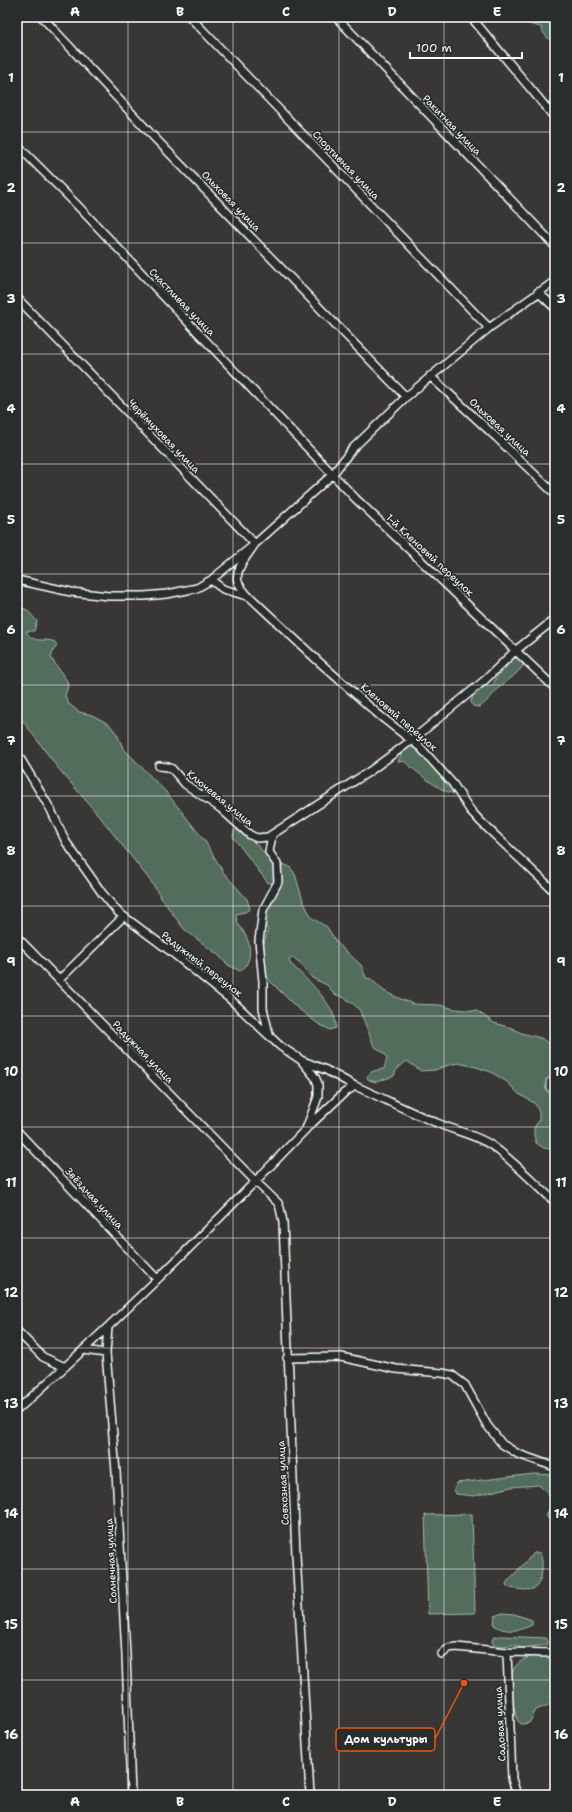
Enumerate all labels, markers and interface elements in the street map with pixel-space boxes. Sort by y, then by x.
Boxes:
text: A [70,3,80,20]
text: B [176,3,184,20]
text: C [282,3,290,20]
text: D [387,3,397,20]
text: E [493,3,502,20]
scale bar [410,34,522,60]
text: 100 m [416,40,452,56]
text: 1 [8,69,14,86]
text: 1 [558,69,564,86]
street label: Ракитная улица [420,92,485,158]
street label: Спортивная улица [310,128,383,203]
street label: Ольховая улица [199,168,264,235]
text: 2 [6,179,16,196]
text: 2 [556,179,566,196]
street label: Счастливая улица [146,265,218,339]
text: 3 [6,290,16,307]
text: 3 [556,290,566,307]
street label: Ольховая улица [467,395,534,459]
street label: Черёмуховая улица [125,396,203,476]
text: 4 [6,400,16,417]
text: 4 [556,400,566,417]
text: 5 [7,511,15,528]
street label: 1-й Кленовый переулок [383,511,477,599]
text: 5 [557,511,565,528]
text: 6 [6,621,16,638]
text: 6 [556,621,566,638]
street label: Кленовый переулок [358,680,440,754]
text: 7 [6,732,16,749]
text: 7 [556,732,566,749]
street label: Ключевая улица [184,767,257,829]
text: 8 [6,842,16,859]
text: 8 [556,842,566,859]
street label: Радужный переулок [159,928,246,1000]
text: 9 [6,953,16,970]
text: 9 [556,953,566,970]
street label: Радужная улица [110,1018,177,1087]
text: 10 [4,1063,18,1080]
text: 10 [554,1063,568,1080]
street label: Звёздная улица [62,1165,126,1232]
text: 11 [5,1174,17,1191]
text: 11 [555,1174,567,1191]
text: 12 [4,1284,18,1301]
text: 12 [554,1284,568,1301]
text: 13 [4,1395,18,1412]
text: 13 [554,1395,568,1412]
street label: Совхозная улица [274,1440,292,1526]
text: 14 [4,1505,18,1522]
text: 14 [554,1505,568,1522]
street label: Солнечная улица [102,1517,120,1604]
text: 15 [4,1616,18,1633]
text: 15 [554,1616,568,1633]
street label: Садовая улица [492,1685,508,1762]
text: 16 [4,1726,18,1743]
text: 16 [554,1726,568,1743]
callout: Дом культуры [336,1728,435,1751]
text: Дом культуры [344,1732,428,1747]
text: A [70,1793,80,1810]
text: B [176,1793,184,1810]
text: C [282,1793,290,1810]
text: D [387,1793,397,1810]
text: E [493,1793,502,1810]

